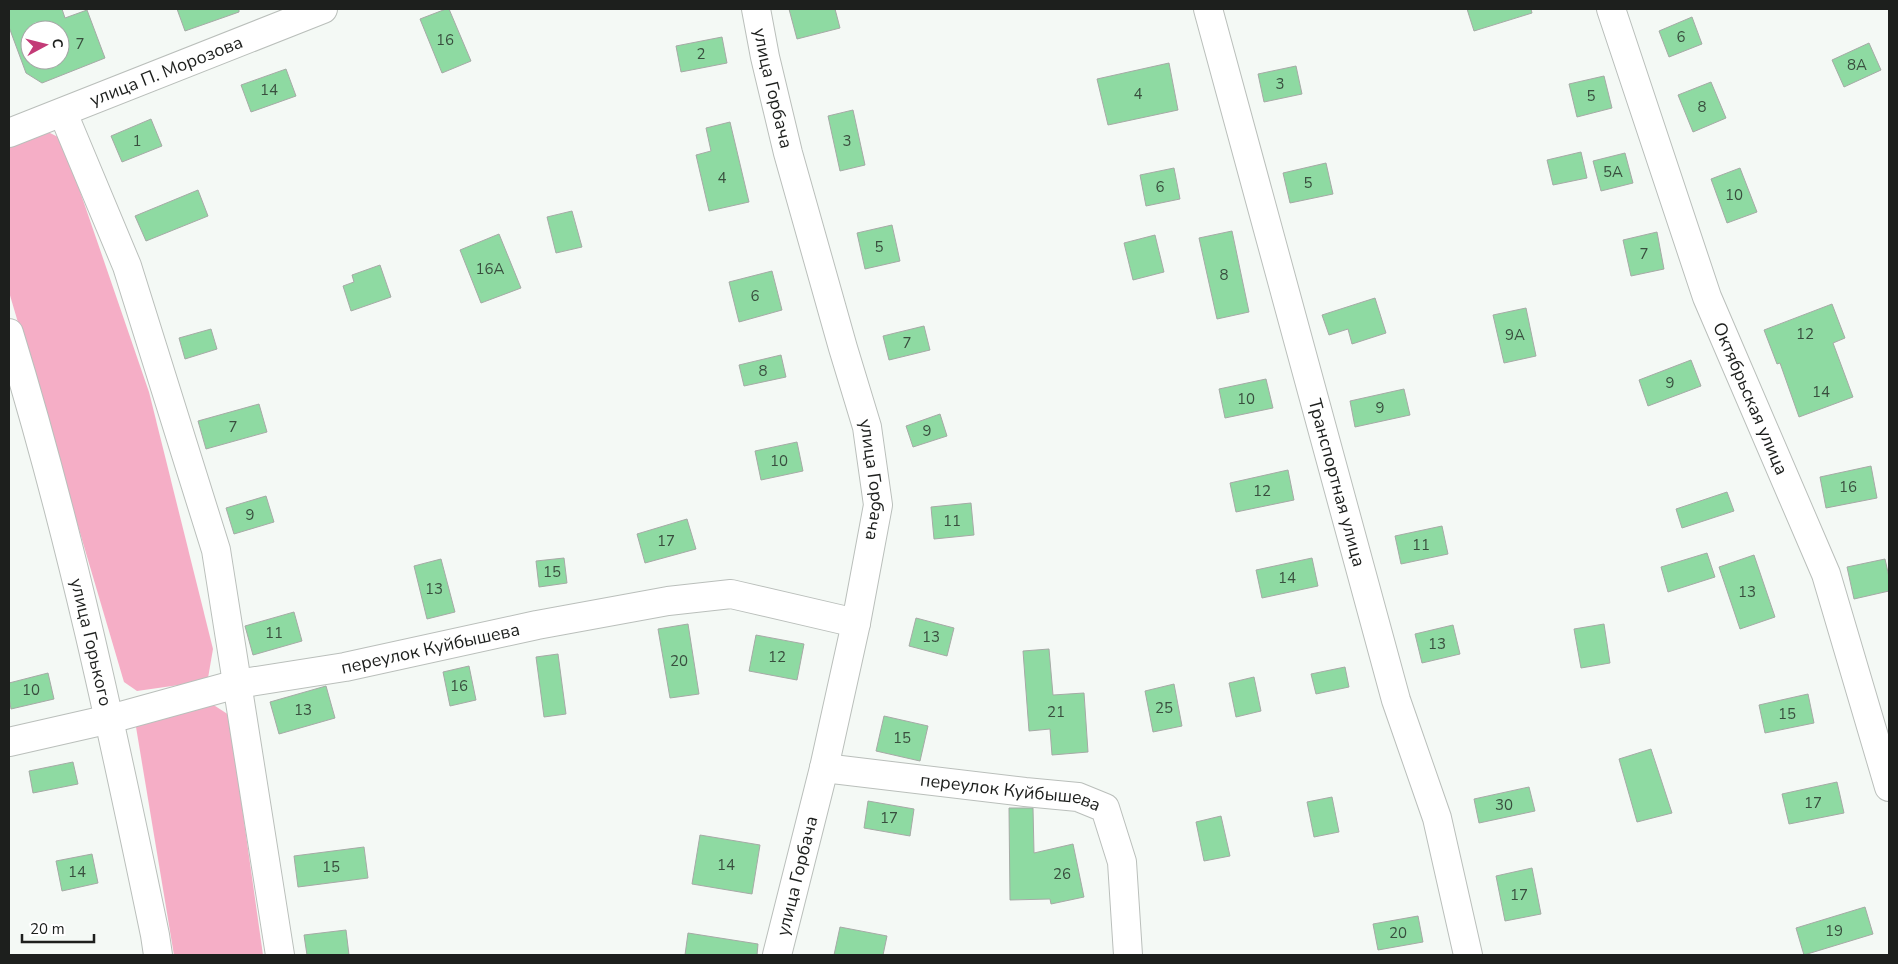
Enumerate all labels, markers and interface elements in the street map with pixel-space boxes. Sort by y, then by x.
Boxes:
north arrow [20,20,70,70]
street label: улица Горбача [748,26,798,151]
house number: 6 [1676,27,1686,47]
street label: улица П. Морозова [86,30,246,112]
house number: 16 [436,30,454,50]
house number: 7 [75,34,85,54]
text: С [47,38,67,50]
house number: 2 [696,44,706,64]
house number: 8А [1847,55,1867,75]
house number: 3 [1275,74,1285,94]
house number: 14 [260,80,278,100]
house number: 4 [1133,84,1143,104]
house number: 5 [1586,86,1596,106]
house number: 8 [1697,97,1707,117]
house number: 1 [132,131,142,151]
house number: 3 [842,131,852,151]
house number: 5А [1603,162,1623,182]
house number: 4 [717,168,727,188]
house number: 5 [1303,173,1313,193]
house number: 6 [1155,177,1165,197]
house number: 10 [1725,185,1743,205]
house number: 5 [874,237,884,257]
house number: 7 [1639,244,1649,264]
house number: 16А [476,259,505,279]
house number: 8 [1219,265,1229,285]
house number: 6 [750,286,760,306]
street label: Октябрьская улица [1707,318,1794,478]
house number: 12 [1796,324,1814,344]
house number: 9А [1505,325,1525,345]
house number: 7 [902,333,912,353]
house number: 8 [758,361,768,381]
house number: 9 [1665,373,1675,393]
house number: 14 [1812,382,1830,402]
house number: 10 [1237,389,1255,409]
street label: Транспортная улица [1303,396,1371,569]
house number: 9 [1375,398,1385,418]
street label: улица Горбача [853,416,890,543]
house number: 7 [228,417,238,437]
house number: 9 [922,421,932,441]
house number: 10 [770,451,788,471]
house number: 16 [1839,477,1857,497]
house number: 12 [1253,481,1271,501]
house number: 9 [245,505,255,525]
house number: 11 [943,511,961,531]
house number: 17 [657,531,675,551]
house number: 11 [1412,535,1430,555]
house number: 15 [543,562,561,582]
house number: 14 [1278,568,1296,588]
street label: улица Горького [65,576,118,709]
house number: 13 [425,579,443,599]
house number: 13 [1738,582,1756,602]
street label: переулок Куйбышева [339,617,522,680]
house number: 11 [265,623,283,643]
house number: 13 [922,627,940,647]
house number: 13 [1428,634,1446,654]
house number: 12 [768,647,786,667]
house number: 20 [670,651,688,671]
house number: 16 [450,676,468,696]
house number: 10 [22,680,40,700]
house number: 25 [1155,698,1173,718]
house number: 13 [294,700,312,720]
house number: 21 [1047,702,1065,722]
house number: 15 [1778,704,1796,724]
house number: 15 [893,728,911,748]
street label: переулок Куйбышева [919,768,1104,817]
house number: 17 [1804,793,1822,813]
house number: 30 [1495,795,1513,815]
house number: 17 [880,808,898,828]
street label: улица Горбача [770,814,824,938]
house number: 14 [717,855,735,875]
house number: 15 [322,857,340,877]
house number: 14 [68,862,86,882]
house number: 26 [1053,864,1071,884]
house number: 17 [1510,885,1528,905]
scale bar [22,912,95,944]
text: 20 m [30,919,65,939]
house number: 19 [1825,921,1843,941]
house number: 20 [1389,923,1407,943]

